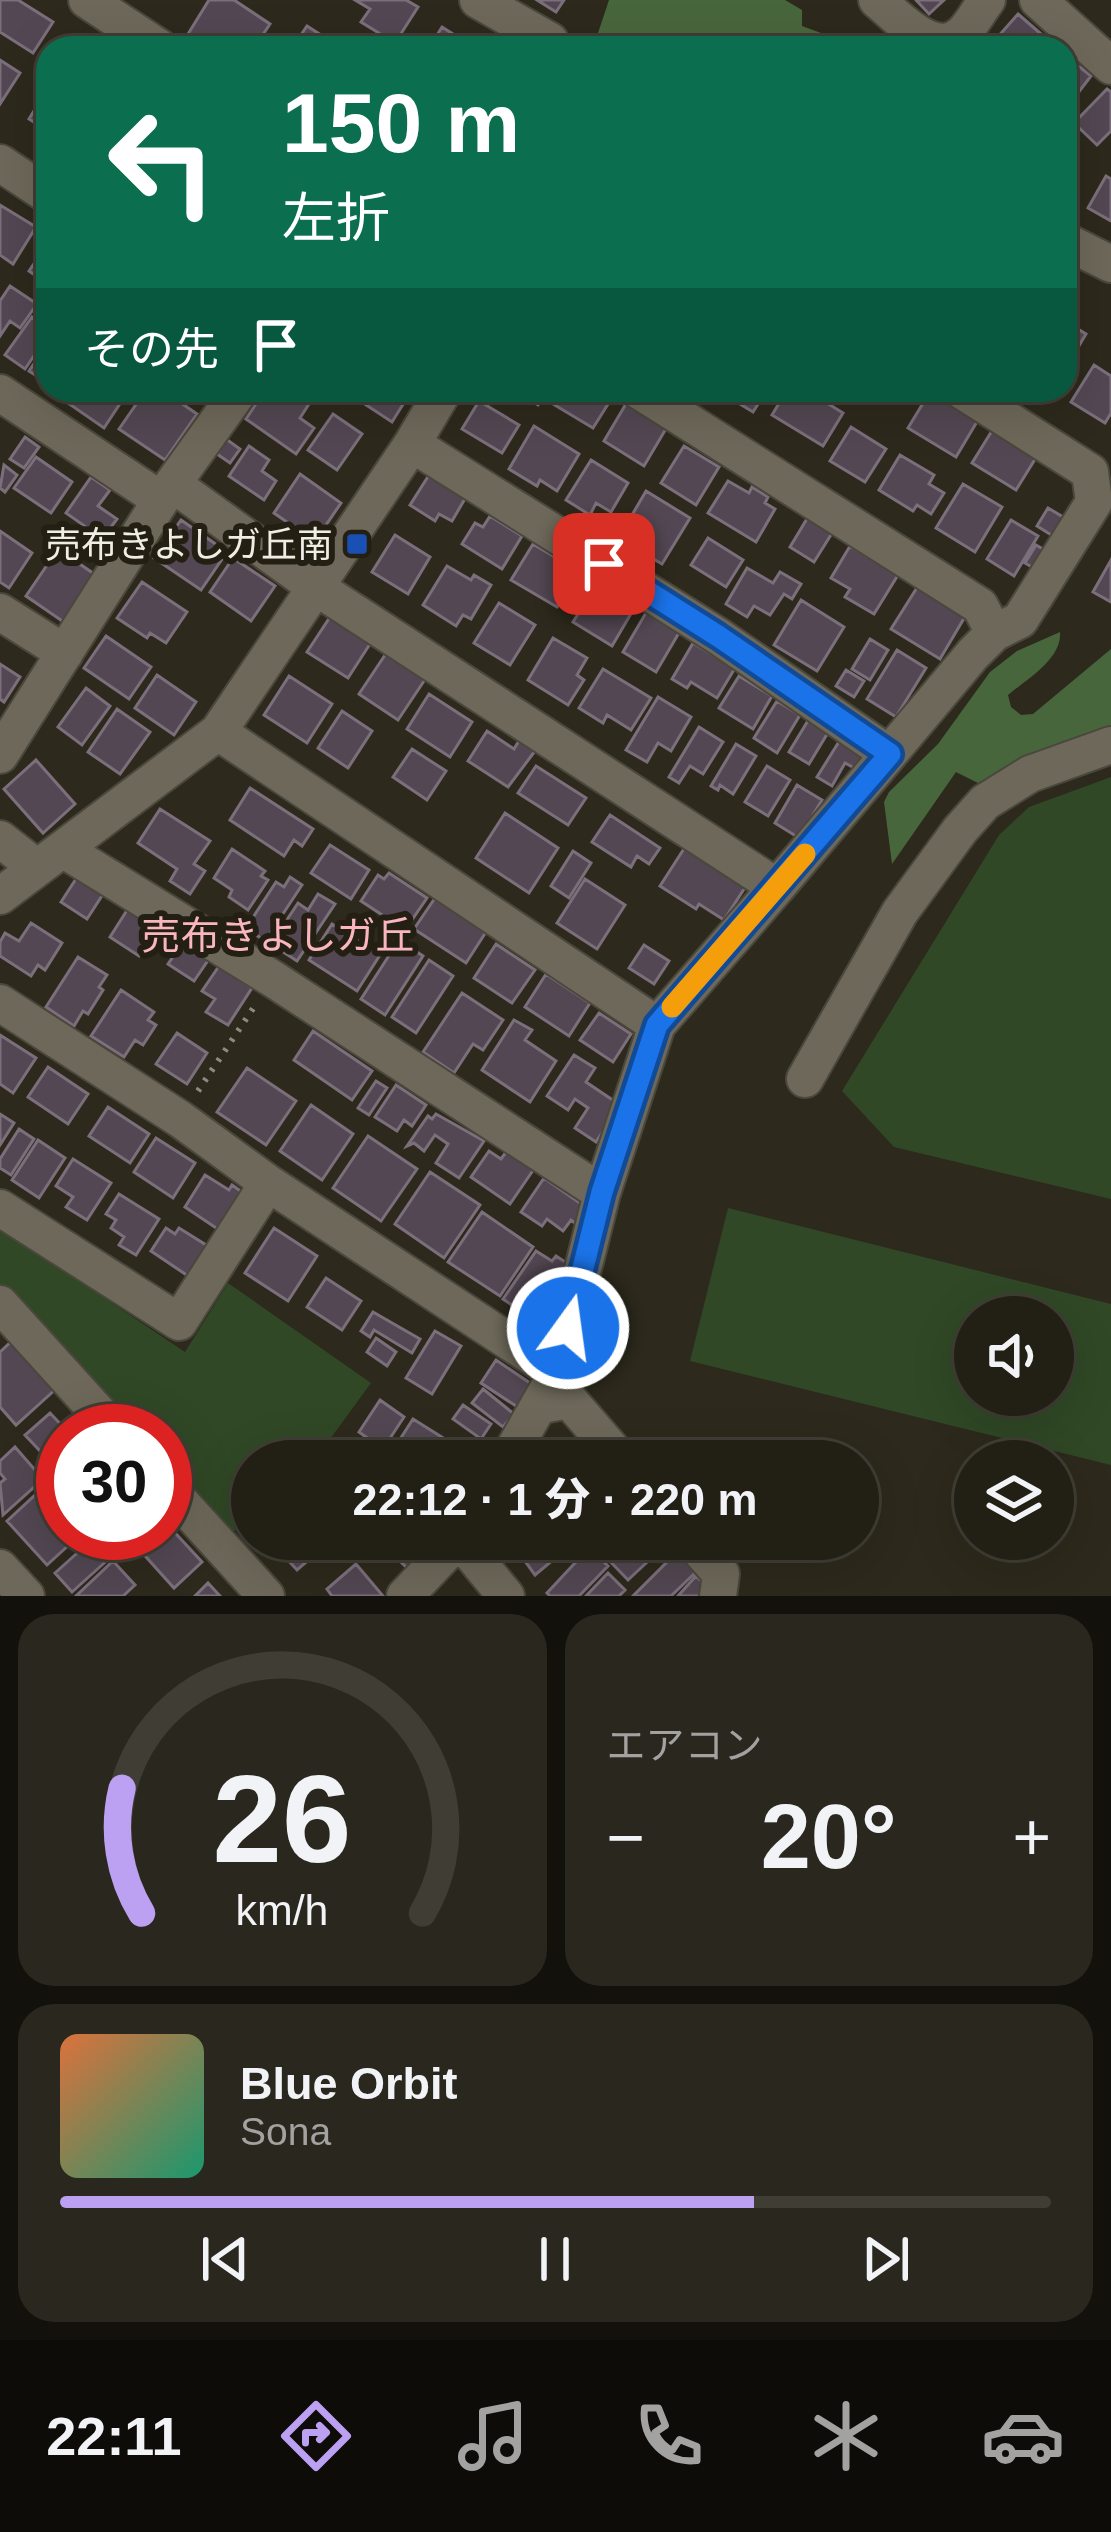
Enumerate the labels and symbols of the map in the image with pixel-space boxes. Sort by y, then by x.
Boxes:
pin [553,513,655,615]
place label: 売布きよしガ丘南 [45,524,333,565]
marker: 売布きよしガ丘南 [344,531,370,557]
district label: 売布きよしガ丘 [141,914,415,957]
position arrow [505,1265,631,1391]
speed limit sign: 30 [36,1404,192,1560]

